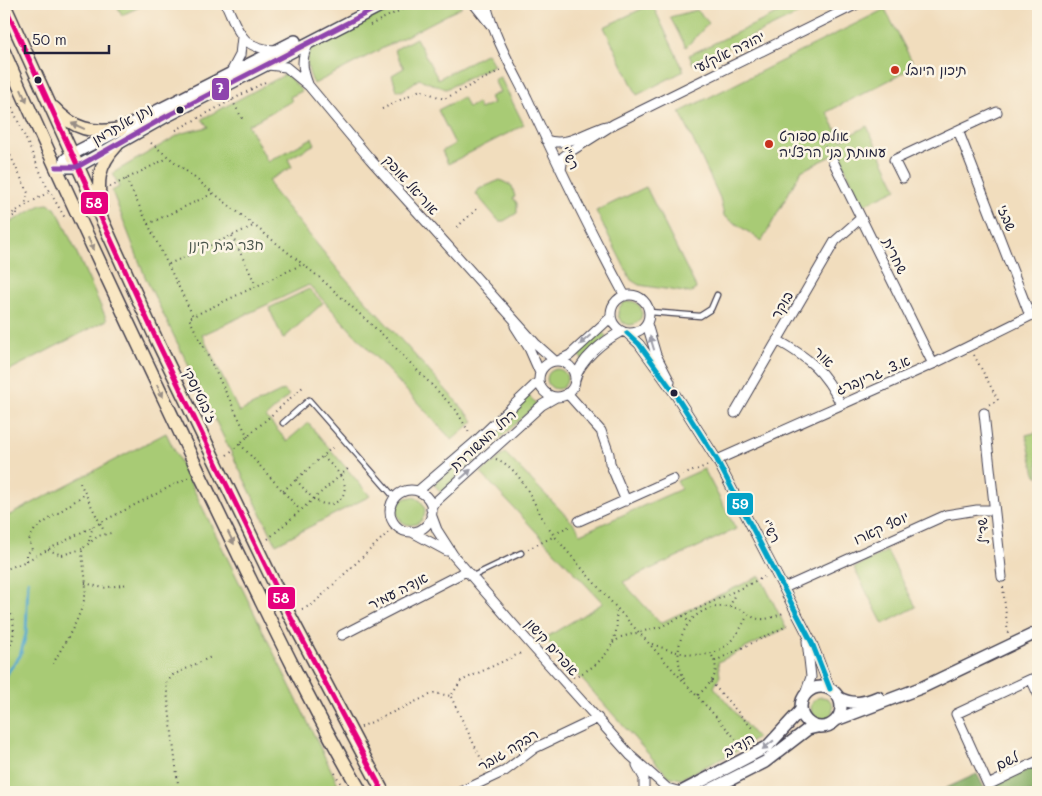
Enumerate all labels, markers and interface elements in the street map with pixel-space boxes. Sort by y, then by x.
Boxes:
scale bar [25,22,109,54]
street label: יהודה אלקלעי [690,26,768,77]
text: 50 m [32,29,67,49]
place label: תיכון היובל [905,60,967,79]
marker: תיכון היובל [889,64,901,76]
unlabelled marker [33,75,43,85]
line badge: 7 [211,77,230,101]
text: 7 [216,78,224,97]
one-way arrow [20,89,28,103]
street label: נתן אלתרמן [88,99,155,148]
unlabelled marker [175,105,185,115]
one-way arrow [71,122,85,130]
place label: אולם ספורט עמותת בני הרצליה [779,126,886,161]
marker: אולם ספורט עמותת בני הרצליה [763,138,775,150]
street label: רש"י [557,143,584,173]
street label: אוריאל אופק [379,151,443,219]
line badge: 58 [80,191,109,215]
text: 58 [86,193,103,212]
street label: שבזי [994,202,1021,234]
street label: שחרית [878,234,912,277]
park label: חצר בית קינן [188,235,264,254]
one-way arrow [87,237,95,251]
street label: בוקר [766,287,797,322]
one-way arrow [580,334,592,346]
one-way arrow [648,336,656,351]
street label: אור [810,342,839,372]
street label: א.צ. גרינברג [833,350,913,399]
street label: ז'בוטינסקי [179,364,222,426]
one-way arrow [156,384,164,398]
unlabelled marker [669,388,679,398]
street label: רחל המשוררת [445,405,520,475]
one-way arrow [459,468,471,480]
line badge: 59 [726,492,754,516]
text: 59 [732,494,749,513]
street label: יוסף קארו [850,507,911,549]
street label: רש"י [757,516,785,546]
street label: שד"ל [972,517,993,545]
one-way arrow [227,531,235,545]
street label: אנדה עמיר [365,567,431,614]
line badge: 58 [267,586,296,610]
text: 58 [273,588,290,607]
street label: אפרים קישון [521,614,583,680]
street label: רבקה גובר [474,724,542,775]
street label: הנדיב [720,728,758,761]
one-way arrow [762,740,775,751]
street label: לשם [992,747,1022,774]

